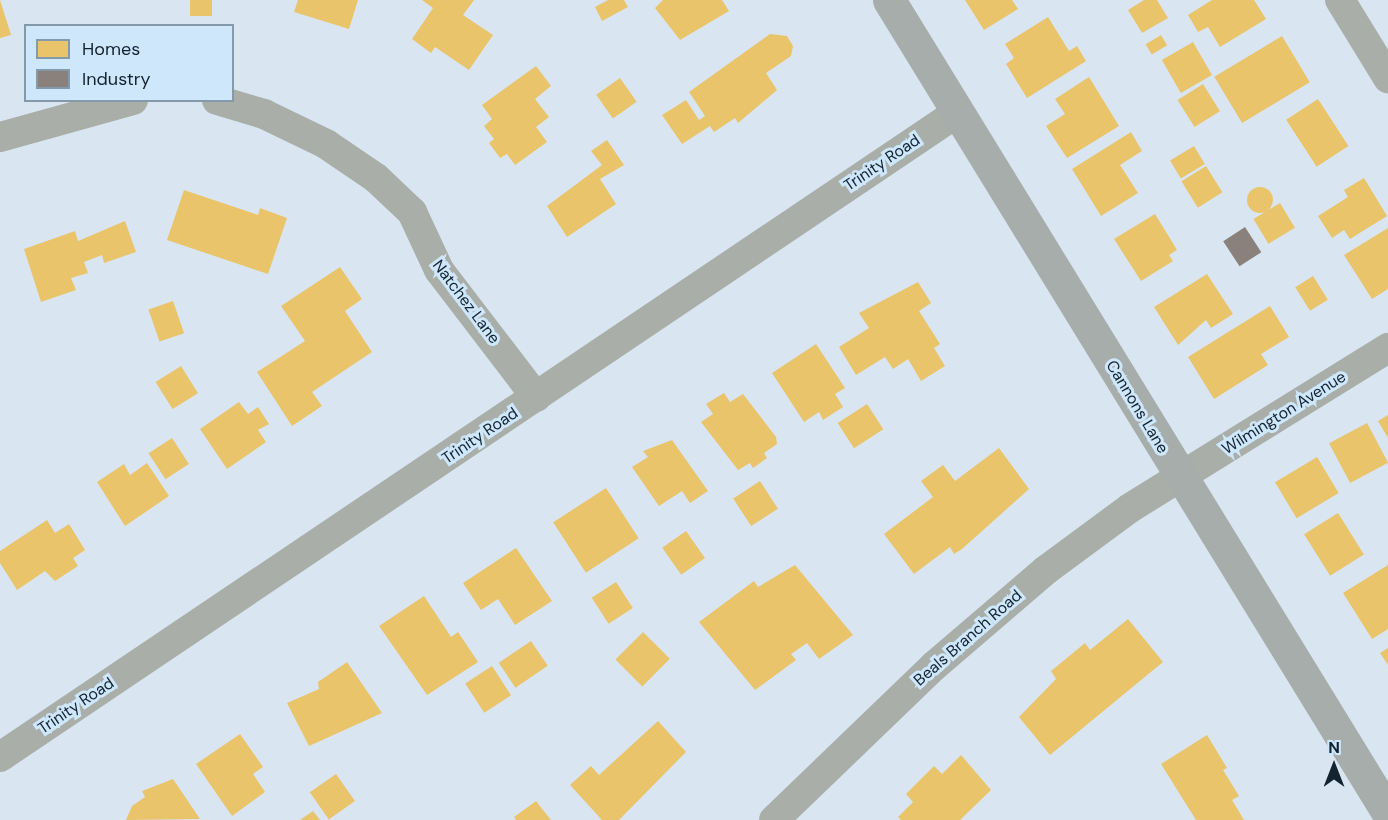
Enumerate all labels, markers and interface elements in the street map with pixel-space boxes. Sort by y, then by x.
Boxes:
legend [24,24,234,102]
text: Homes [82,37,140,61]
text: Industry [82,67,151,91]
street label: Trinity Road [840,131,924,195]
street label: Natchez Lane [428,256,504,348]
street label: Cannons Lane [1102,357,1172,457]
street label: Wilmington Avenue [1219,367,1349,459]
street label: Trinity Road [438,404,522,468]
street label: Beals Branch Road [910,586,1026,690]
street label: Trinity Road [34,674,118,738]
north arrow [1304,736,1364,796]
text: N [1328,737,1340,758]

